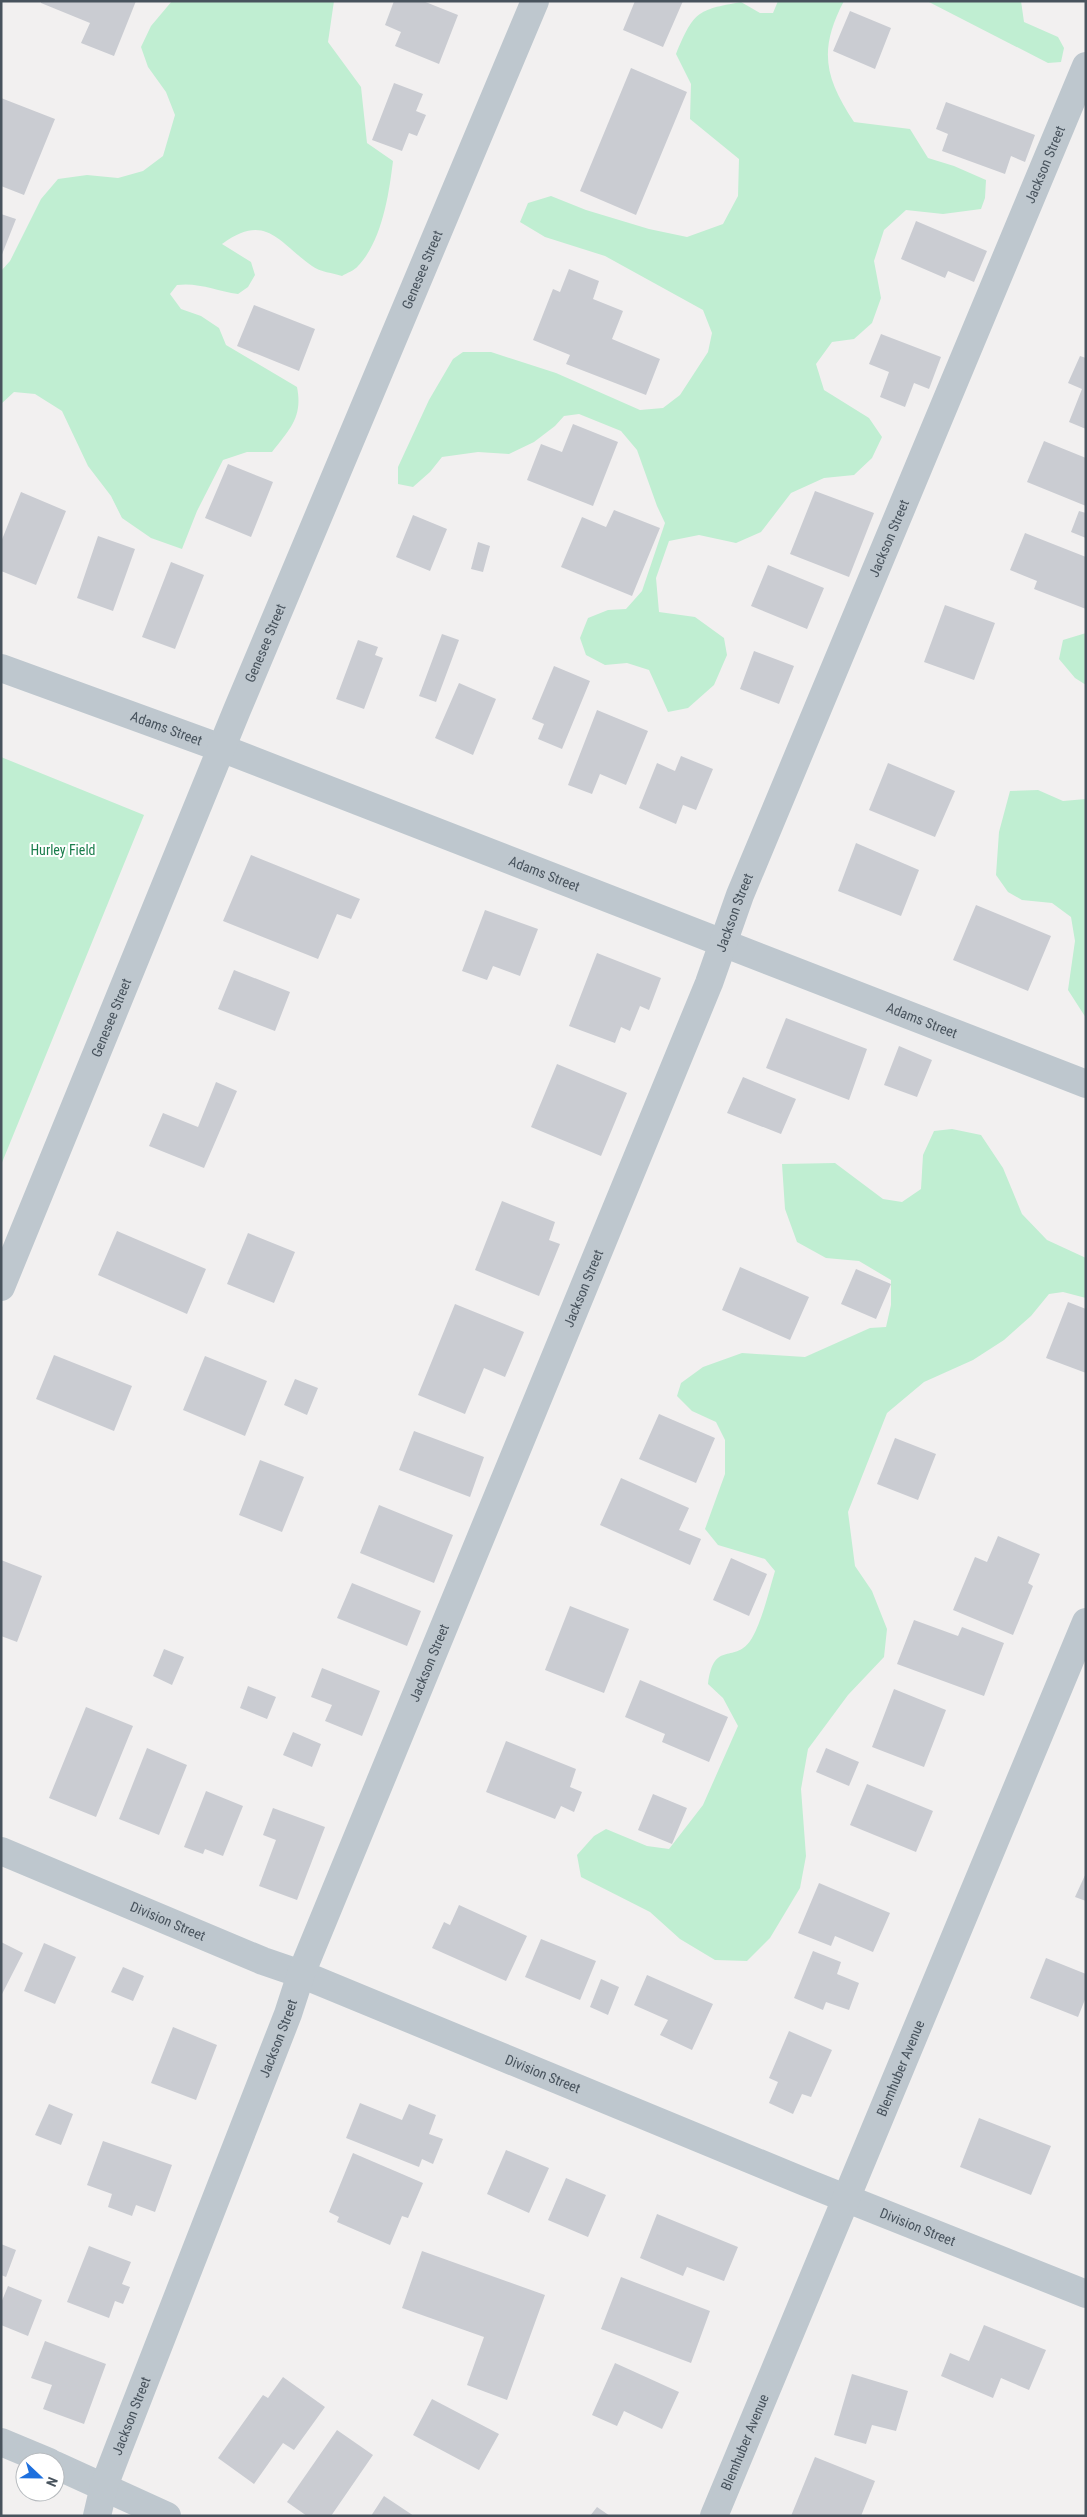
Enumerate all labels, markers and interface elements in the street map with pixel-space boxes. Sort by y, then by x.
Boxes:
street label: Jackson Street [1022,123,1068,206]
street label: Genesee Street [398,228,446,311]
street label: Jackson Street [866,497,912,579]
street label: Genesee Street [242,601,289,685]
street label: Adams Street [129,708,204,748]
park label: Hurley Field [30,842,96,858]
street label: Adams Street [507,853,582,895]
street label: Jackson Street [713,871,756,954]
street label: Genesee Street [88,976,134,1059]
street label: Adams Street [884,999,960,1041]
street label: Jackson Street [560,1247,606,1330]
street label: Jackson Street [406,1622,452,1704]
street label: Division Street [128,1898,208,1944]
street label: Jackson Street [256,1997,300,2080]
street label: Blemhuber Avenue [873,2017,928,2119]
street label: Division Street [503,2051,583,2096]
street label: Division Street [878,2205,958,2249]
street label: Jackson Street [109,2375,154,2457]
street label: Blemhuber Avenue [718,2391,772,2493]
north arrow [15,2452,65,2502]
text: N [43,2475,61,2489]

